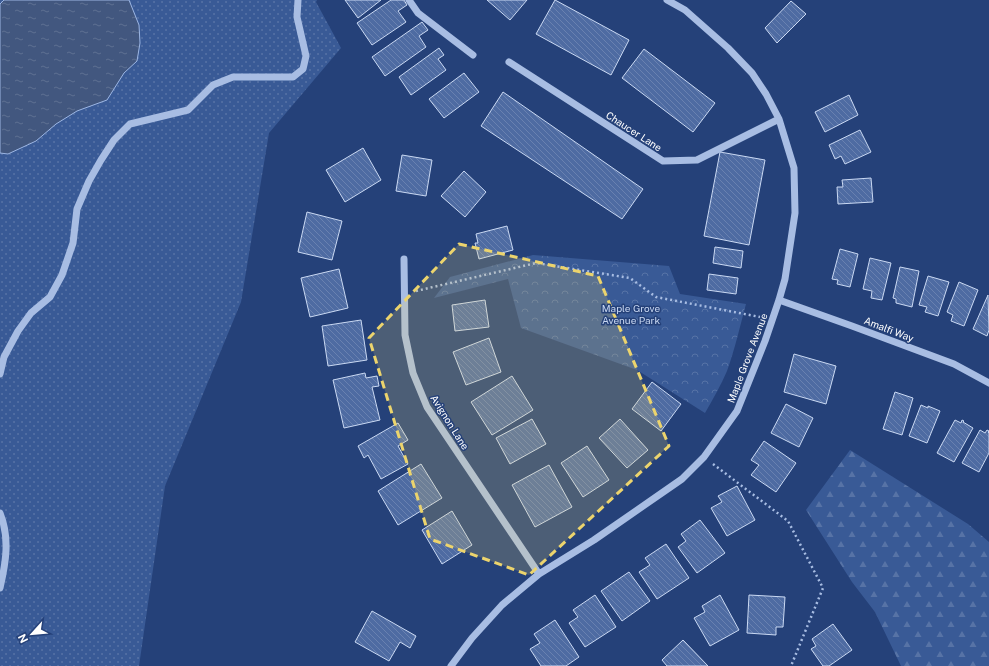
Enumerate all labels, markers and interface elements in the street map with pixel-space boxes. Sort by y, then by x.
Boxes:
street label: Chaucer Lane [604,109,664,154]
park label: Maple Grove Avenue Park [602,302,661,326]
street label: Maple Grove Avenue [724,311,770,405]
street label: Amalfi Way [862,314,916,344]
street label: Avignon Lane [428,392,472,452]
north arrow [12,614,52,654]
text: N [16,632,30,645]

